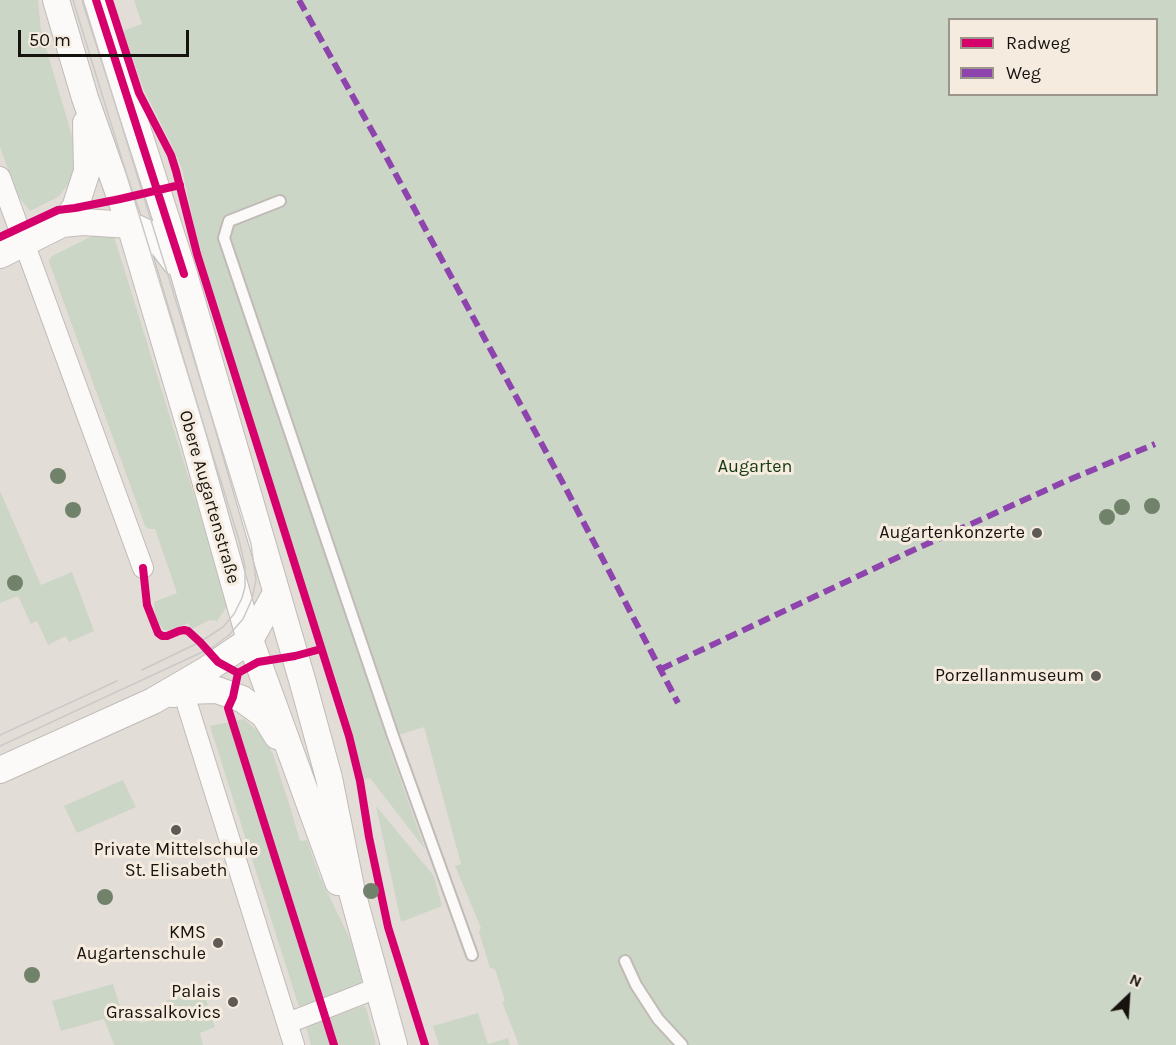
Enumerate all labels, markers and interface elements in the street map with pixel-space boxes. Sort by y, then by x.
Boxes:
scale bar [21,18,192,56]
legend [948,18,1158,96]
text: 50 m [29,29,71,51]
text: Radweg [1006,32,1070,54]
text: Weg [1006,62,1041,84]
street label: Obere Augartenstraße [174,408,244,586]
park label: Augarten [718,456,792,478]
place label: Augartenkonzerte [879,522,1025,544]
marker: Augartenkonzerte [1030,526,1044,540]
place label: Porzellanmuseum [935,665,1084,687]
marker: Porzellanmuseum [1089,669,1103,683]
marker: Private Mittelschule St. Elisabeth [169,823,183,837]
place label: Private Mittelschule St. Elisabeth [94,839,258,882]
place label: KMS Augartenschule [77,922,206,964]
marker: KMS Augartenschule [211,936,225,950]
north arrow [1098,967,1158,1027]
text: N [1127,969,1145,991]
place label: Palais Grassalkovics [106,981,221,1024]
marker: Palais Grassalkovics [226,995,240,1009]

